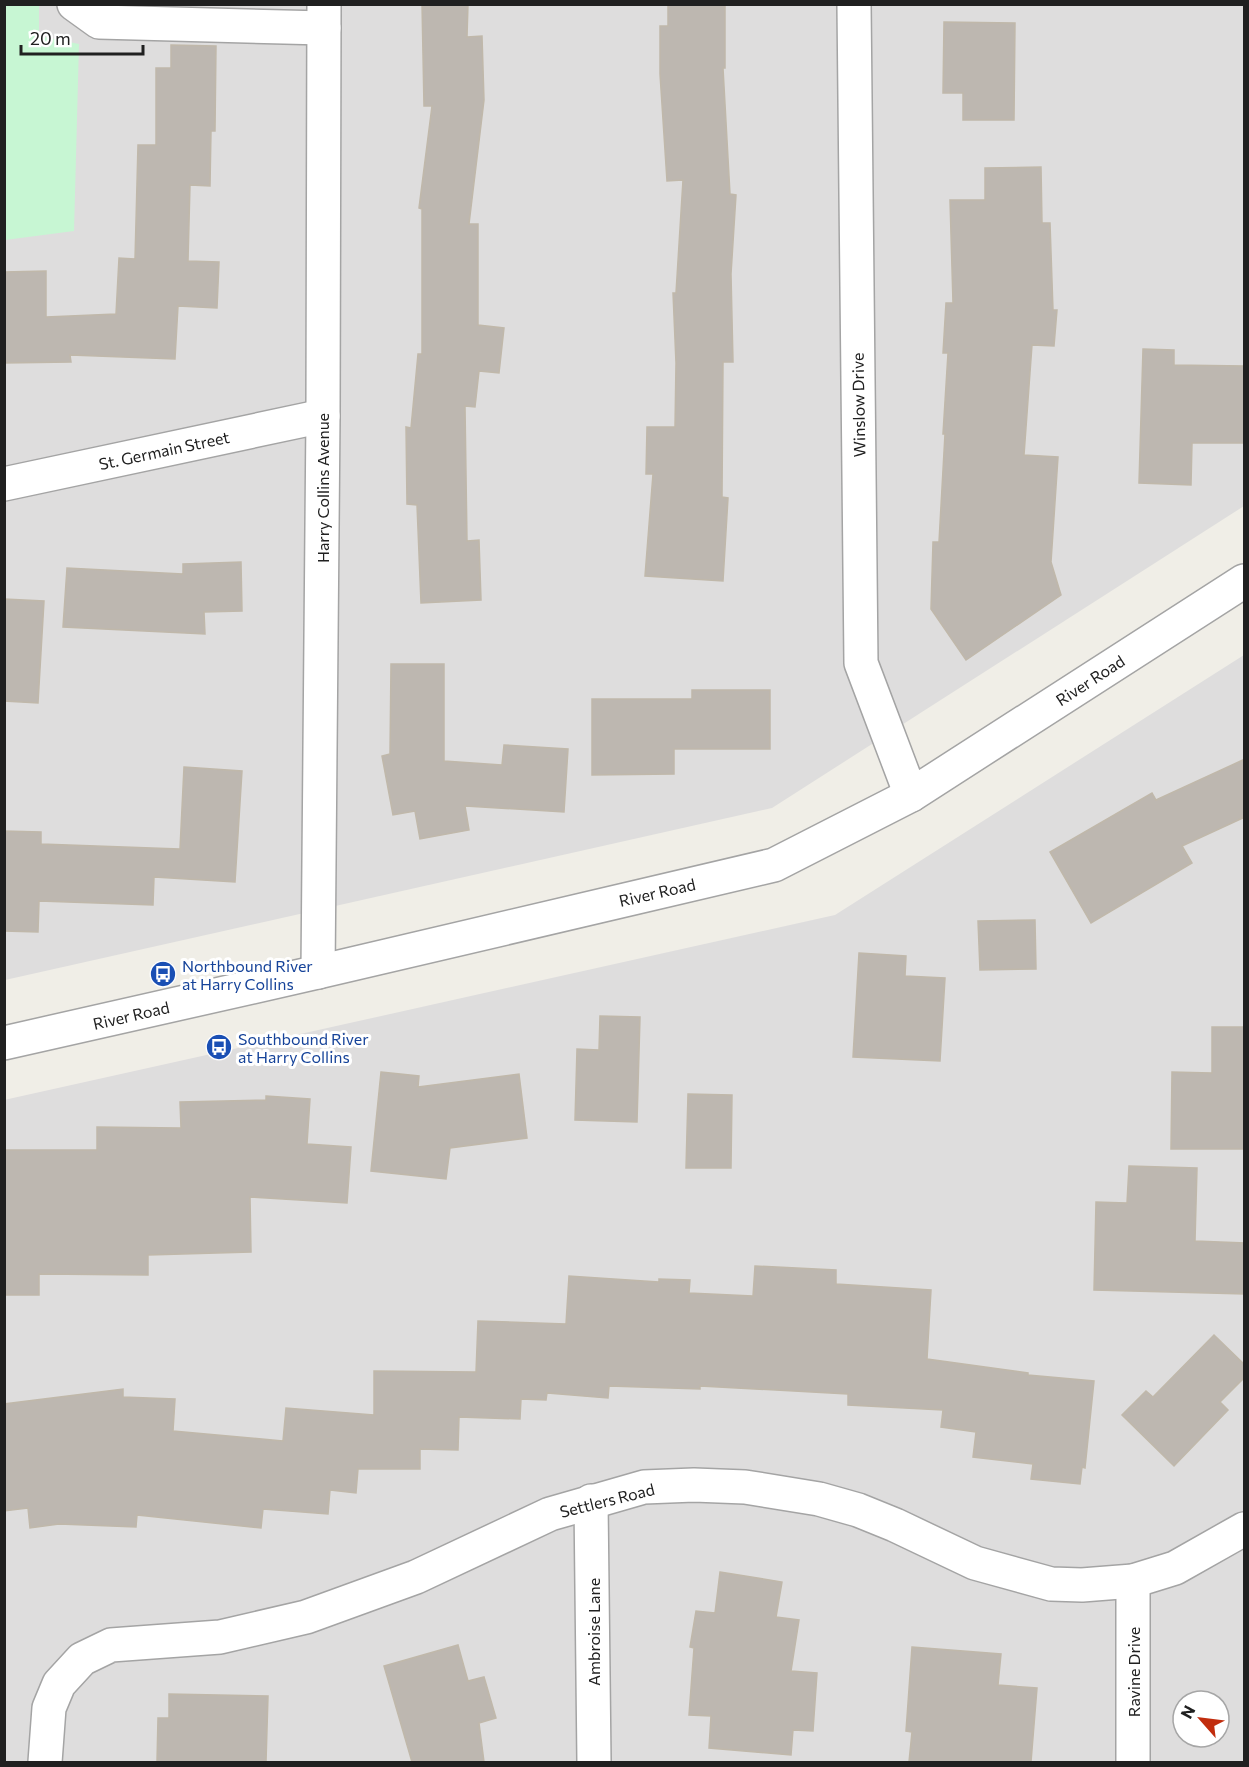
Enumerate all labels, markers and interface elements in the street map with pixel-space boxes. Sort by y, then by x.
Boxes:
scale bar [21,18,142,56]
text: 20 m [30,27,71,49]
street label: Winslow Drive [848,352,868,458]
street label: Harry Collins Avenue [313,413,332,563]
street label: St. Germain Street [97,427,231,473]
street label: River Road [1052,651,1128,709]
street label: River Road [617,874,697,910]
place label: Northbound River at Harry Collins [182,956,313,993]
bus stop icon: Northbound River at Harry Collins [148,959,178,989]
street label: River Road [91,997,171,1033]
place label: Southbound River at Harry Collins [238,1029,369,1066]
bus stop icon: Southbound River at Harry Collins [204,1032,234,1062]
street label: Settlers Road [558,1479,656,1521]
street label: Ambroise Lane [584,1578,603,1686]
street label: Ravine Drive [1124,1627,1143,1717]
north arrow [1171,1689,1231,1749]
text: N [1176,1702,1199,1721]

